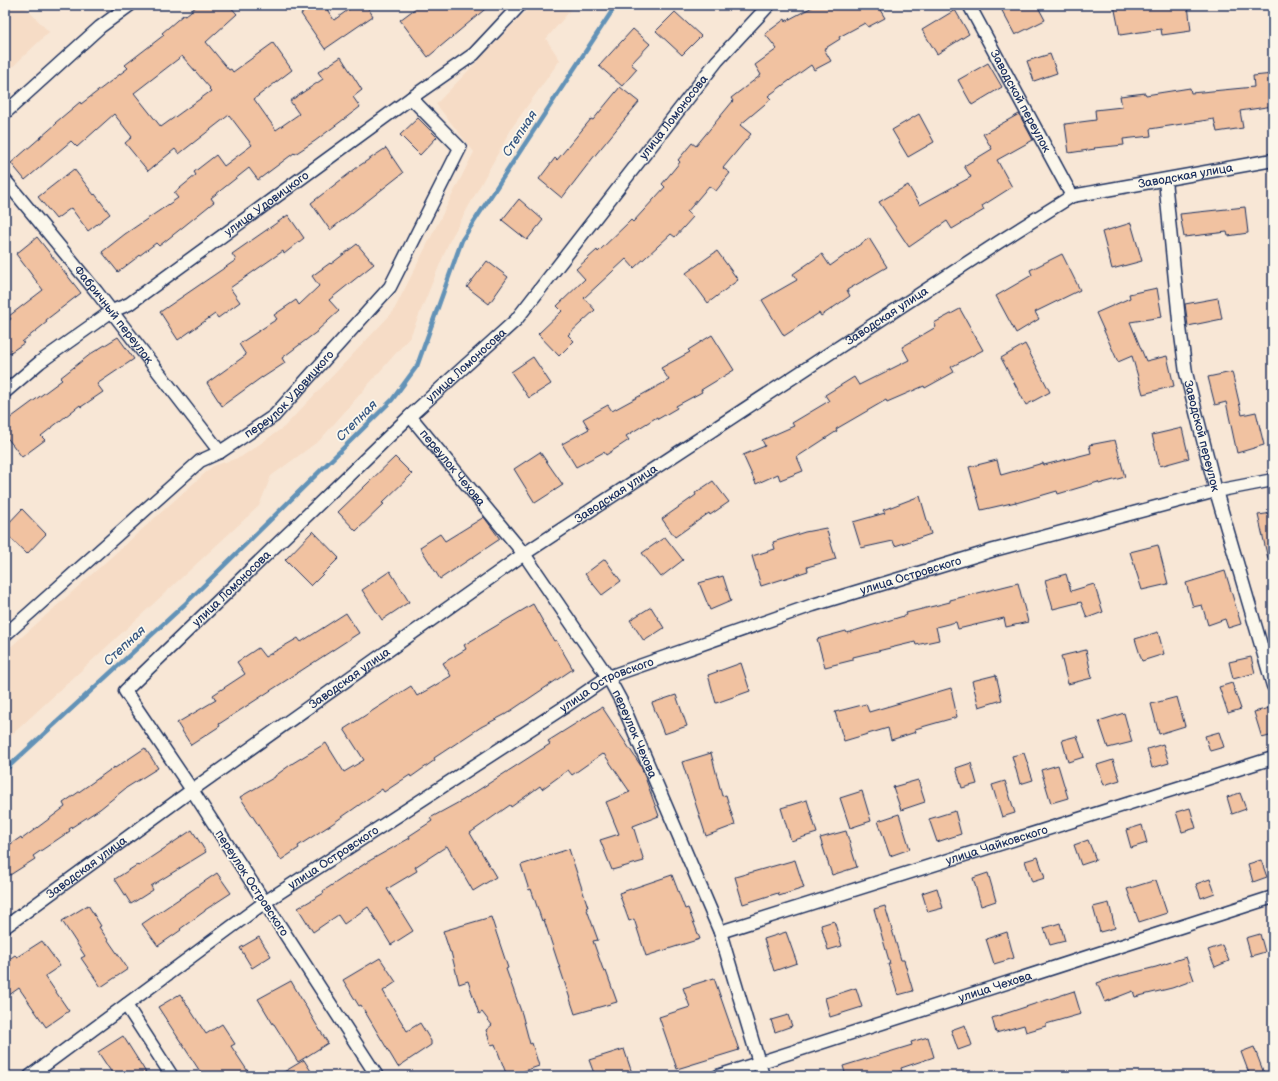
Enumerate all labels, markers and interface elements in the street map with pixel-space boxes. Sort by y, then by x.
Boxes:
street label: Заводской переулок [987,47,1054,156]
street label: улица Ломоносова [636,72,711,163]
water label: Степная [499,107,541,160]
street label: Заводская улица [1137,160,1234,192]
street label: улица Удовицкого [222,168,312,240]
street label: Фабричный переулок [70,263,157,367]
street label: Заводская улица [843,284,931,349]
street label: улица Ломоносова [423,325,510,406]
street label: переулок Удовицкого [242,348,337,442]
street label: Заводской переулок [1180,379,1223,494]
water label: Степная [333,396,381,445]
street label: переулок Чехова [416,427,488,509]
street label: Заводская улица [572,461,660,527]
street label: улица Ломоносова [189,547,274,630]
street label: улица Островского [858,553,963,598]
water label: Степная [100,622,150,669]
street label: Заводская улица [306,645,393,712]
street label: улица Островского [557,655,656,716]
street label: переулок Чехова [608,687,660,781]
street label: улица Чайковского [944,822,1050,869]
street label: улица Островского [286,823,382,893]
street label: переулок Островского [212,827,292,939]
street label: Заводская улица [44,833,130,902]
street label: улица Чехова [957,968,1034,1006]

